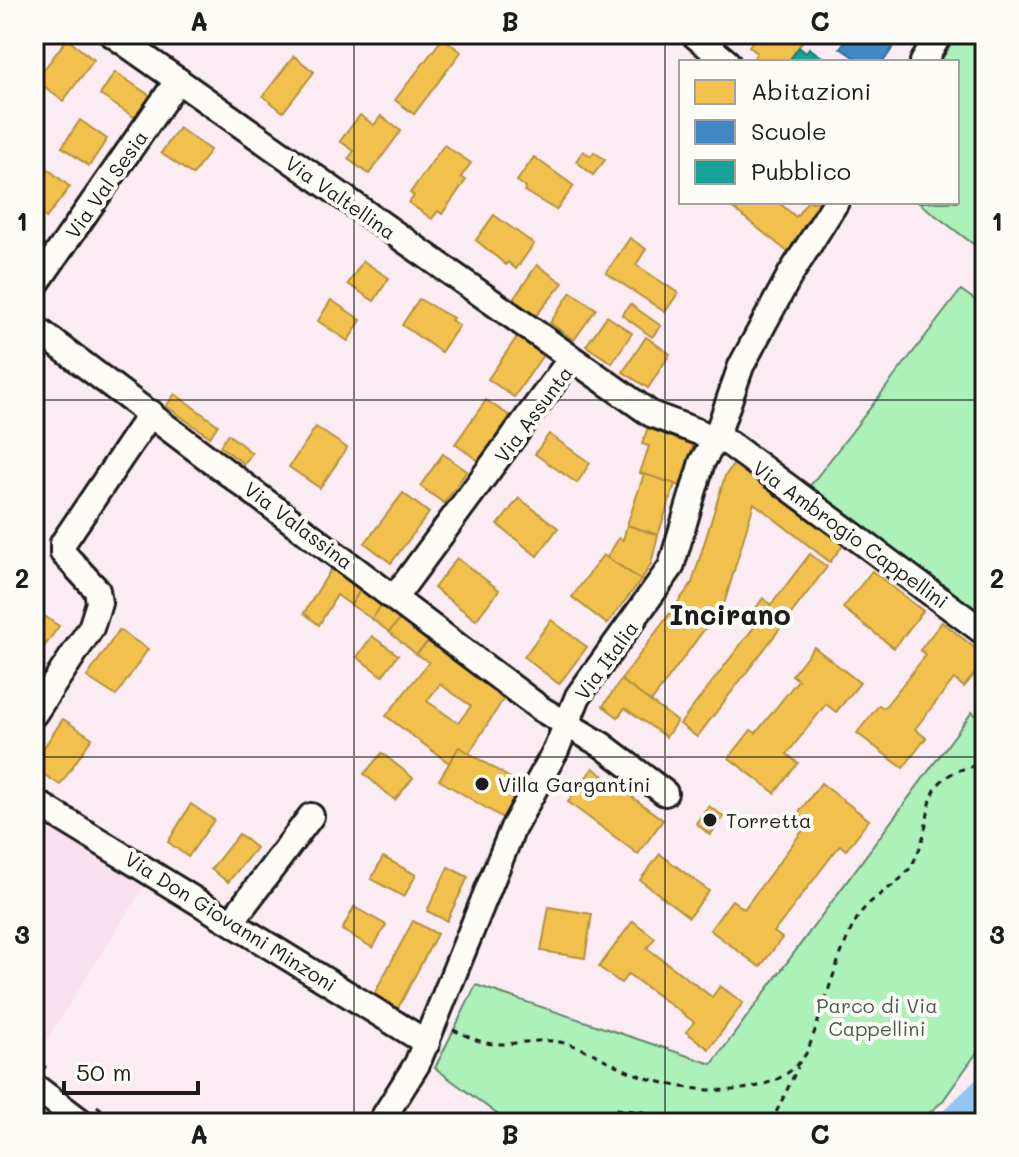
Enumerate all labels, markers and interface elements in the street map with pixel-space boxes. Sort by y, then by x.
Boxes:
text: A [190,4,208,38]
text: B [501,4,519,38]
text: C [810,4,830,38]
legend [679,60,959,204]
text: Abitazioni [751,75,871,106]
text: Scuole [751,115,827,146]
street label: Via Val Sesia [59,125,153,243]
street label: Via Valtellina [281,149,401,245]
text: Pubblico [751,155,851,186]
text: 1 [16,204,28,238]
text: 1 [991,204,1003,238]
street label: Via Assunta [488,360,578,468]
street label: Via Ambrogio Cappellini [748,454,954,614]
street label: Via Valassina [239,476,359,574]
text: 2 [15,561,29,595]
text: 2 [990,561,1004,595]
district label: Incirano [669,596,791,632]
street label: Via Italia [569,615,643,705]
place label: Villa Gargantini [498,771,650,797]
marker: Villa Gargantini [473,775,491,793]
place label: Torretta [726,807,812,833]
marker: Torretta [701,811,719,829]
street label: Via Don Giovanni Minzoni [120,845,342,997]
text: 3 [14,917,30,951]
text: 3 [989,917,1005,951]
park label: Parco di Via Cappellini [816,992,938,1041]
scale bar [64,1045,198,1095]
text: 50 m [76,1056,132,1087]
text: A [190,1117,208,1151]
text: B [501,1117,519,1151]
text: C [810,1117,830,1151]

